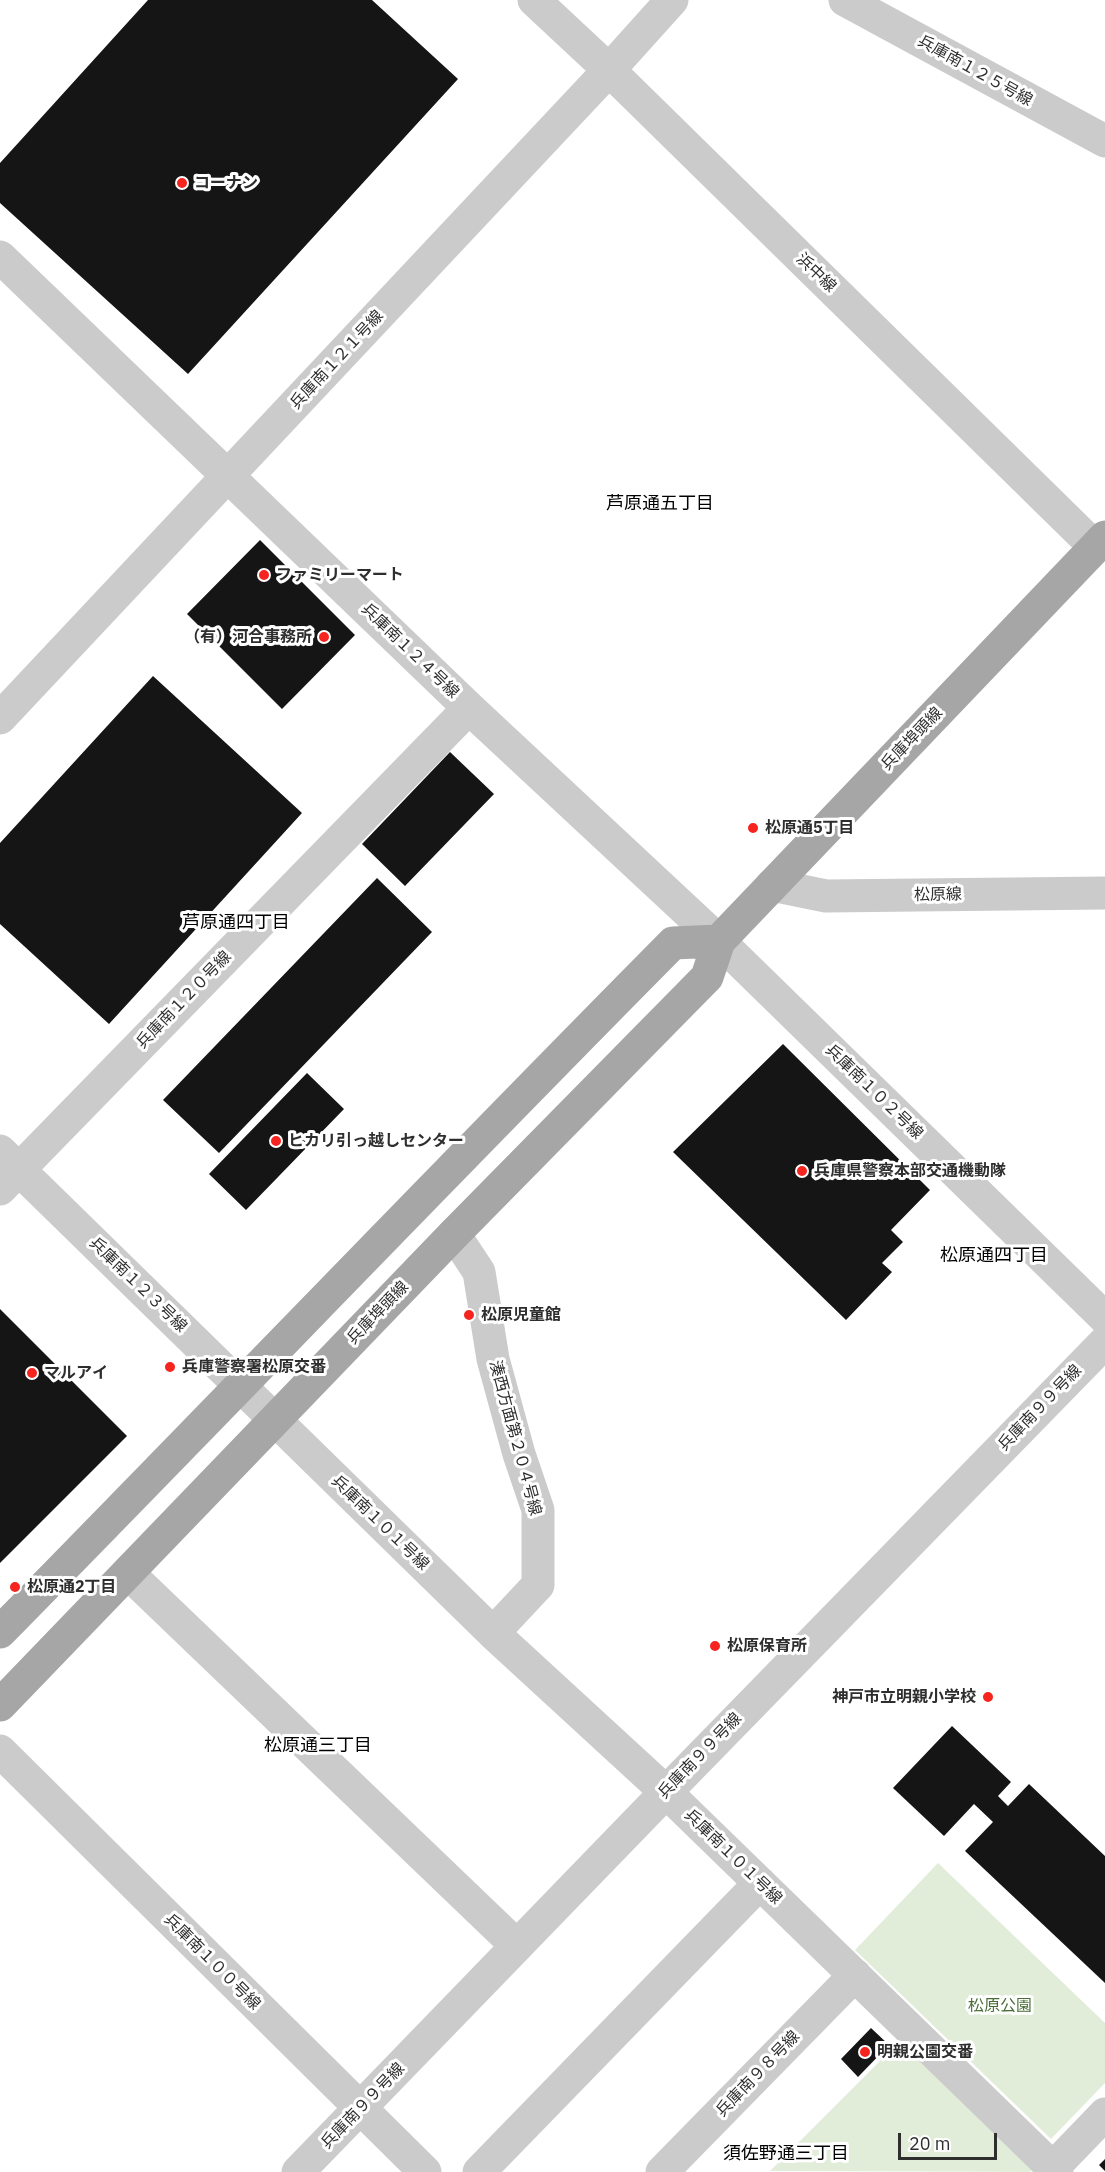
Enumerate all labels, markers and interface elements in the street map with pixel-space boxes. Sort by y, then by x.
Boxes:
street label: 兵庫南１２５号線 [914,32,1036,110]
place label: コーナン [194,173,258,193]
marker: コーナン [175,176,189,190]
street label: 浜中線 [792,249,840,297]
street label: 兵庫南１２１号線 [286,307,388,413]
district label: 芦原通五丁目 [606,493,714,515]
place label: ファミリーマート [276,565,404,585]
marker: ファミリーマート [257,568,271,582]
street label: 兵庫南１２４号線 [357,600,463,702]
place label: （有）河合事務所 [184,627,312,647]
marker: （有）河合事務所 [317,630,331,644]
street label: 兵庫埠頭線 [877,704,947,774]
place label: 松原通5丁目 [765,818,855,838]
marker: 松原通5丁目 [746,821,760,835]
street label: 松原線 [914,885,962,905]
district label: 芦原通四丁目 [182,912,290,934]
street label: 兵庫南１２０号線 [133,947,235,1053]
street label: 兵庫南１０２号線 [821,1041,927,1143]
place label: ヒカリ引っ越しセンター [288,1131,464,1151]
marker: ヒカリ引っ越しセンター [269,1134,283,1148]
place label: 兵庫県警察本部交通機動隊 [814,1161,1006,1181]
marker: 兵庫県警察本部交通機動隊 [795,1164,809,1178]
street label: 兵庫南１２３号線 [85,1234,191,1336]
district label: 松原通四丁目 [940,1245,1048,1267]
street label: 兵庫埠頭線 [343,1278,413,1348]
place label: 松原児童館 [481,1305,561,1325]
marker: 松原児童館 [462,1308,476,1322]
place label: 兵庫警察署松原交番 [182,1357,326,1377]
street label: 湊西方面第２０４号線 [485,1358,545,1518]
marker: 兵庫警察署松原交番 [163,1360,177,1374]
street label: 兵庫南９９号線 [994,1361,1086,1455]
place label: マルアイ [44,1363,108,1383]
marker: マルアイ [25,1366,39,1380]
street label: 兵庫南１０１号線 [327,1472,433,1574]
place label: 松原通2丁目 [27,1577,117,1597]
marker: 松原通2丁目 [8,1580,22,1594]
place label: 松原保育所 [727,1636,807,1656]
marker: 松原保育所 [708,1639,722,1653]
place label: 神戸市立明親小学校 [832,1687,976,1707]
marker: 神戸市立明親小学校 [981,1690,995,1704]
street label: 兵庫南９９号線 [654,1709,746,1803]
district label: 松原通三丁目 [264,1735,372,1757]
street label: 兵庫南１０１号線 [680,1806,786,1908]
street label: 兵庫南１００号線 [160,1910,264,2014]
park label: 松原公園 [968,1996,1032,2016]
street label: 兵庫南９８号線 [712,2027,804,2121]
place label: 明親公園交番 [877,2042,973,2062]
marker: 明親公園交番 [858,2045,872,2059]
street label: 兵庫南９９号線 [317,2059,409,2153]
scale bar [901,2121,1000,2159]
text: 20 m [909,2132,951,2155]
district label: 須佐野通三丁目 [723,2143,849,2165]

